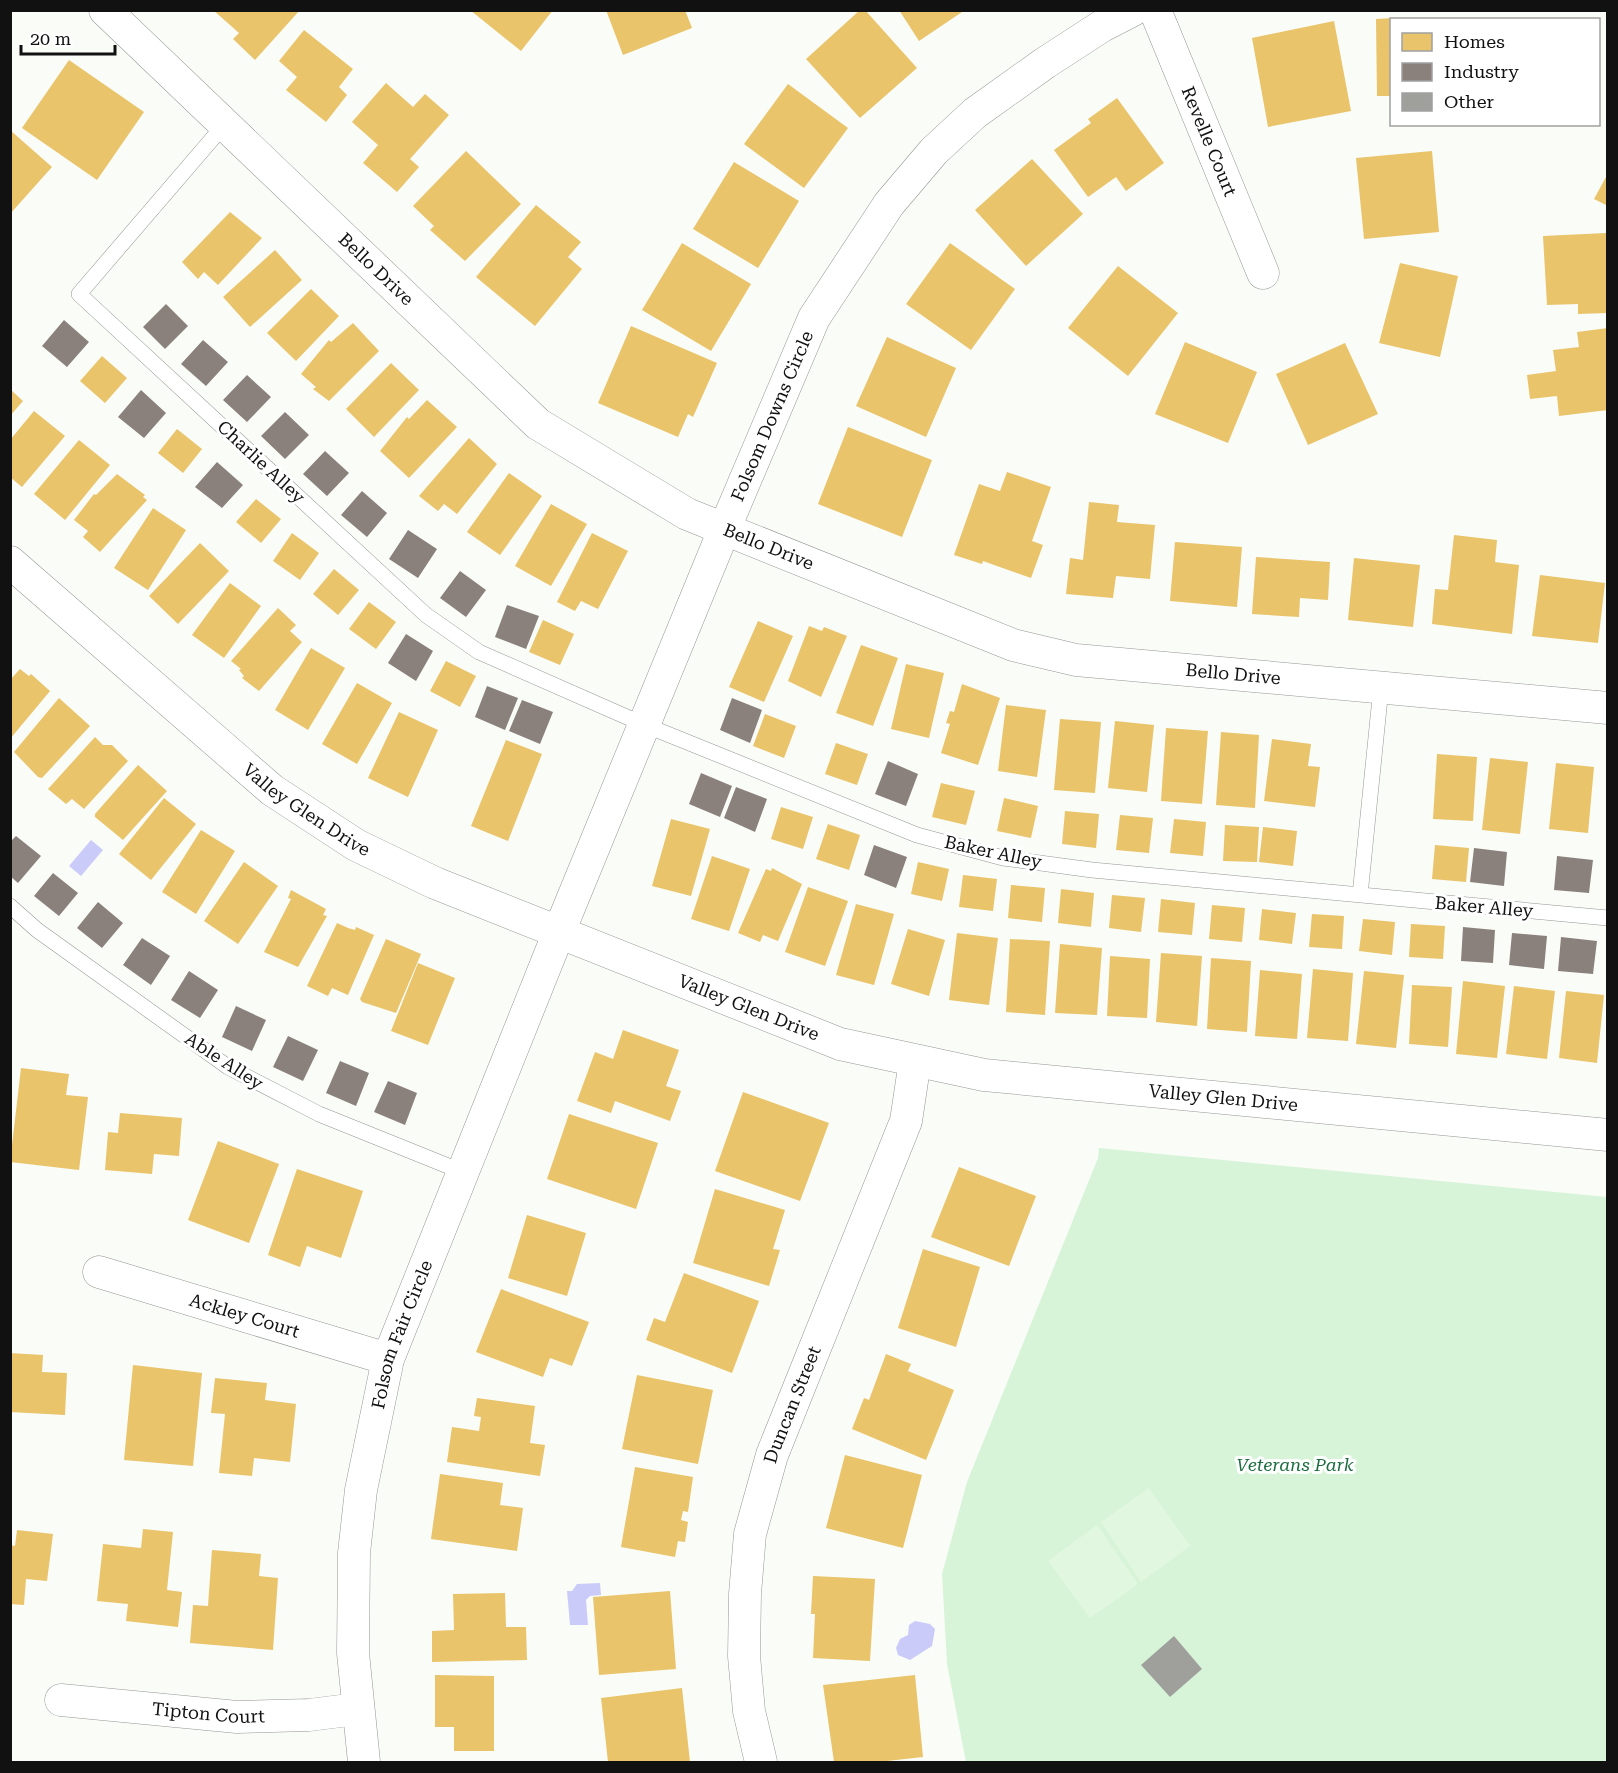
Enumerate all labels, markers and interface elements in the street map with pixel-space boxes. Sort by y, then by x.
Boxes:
scale bar [21,18,116,56]
legend [1390,18,1600,126]
text: 20 m [30,28,71,49]
text: Homes [1444,31,1505,52]
text: Industry [1444,61,1519,82]
street label: Revelle Court [1177,83,1241,200]
text: Other [1444,91,1494,112]
street label: Bello Drive [335,228,418,309]
street label: Folsom Downs Circle [726,327,817,504]
street label: Charlie Alley [213,416,310,508]
street label: Bello Drive [720,519,817,574]
street label: Bello Drive [1185,659,1282,688]
street label: Valley Glen Drive [239,759,374,860]
street label: Baker Alley [943,831,1044,872]
street label: Baker Alley [1434,892,1534,921]
street label: Valley Glen Drive [675,970,823,1045]
street label: Able Alley [181,1028,268,1094]
street label: Valley Glen Drive [1148,1080,1299,1115]
street label: Folsom Fair Circle [367,1257,436,1411]
street label: Ackley Court [187,1289,302,1342]
street label: Duncan Street [759,1343,825,1465]
park label: Veterans Park [1237,1454,1354,1475]
street label: Tipton Court [151,1698,265,1727]

